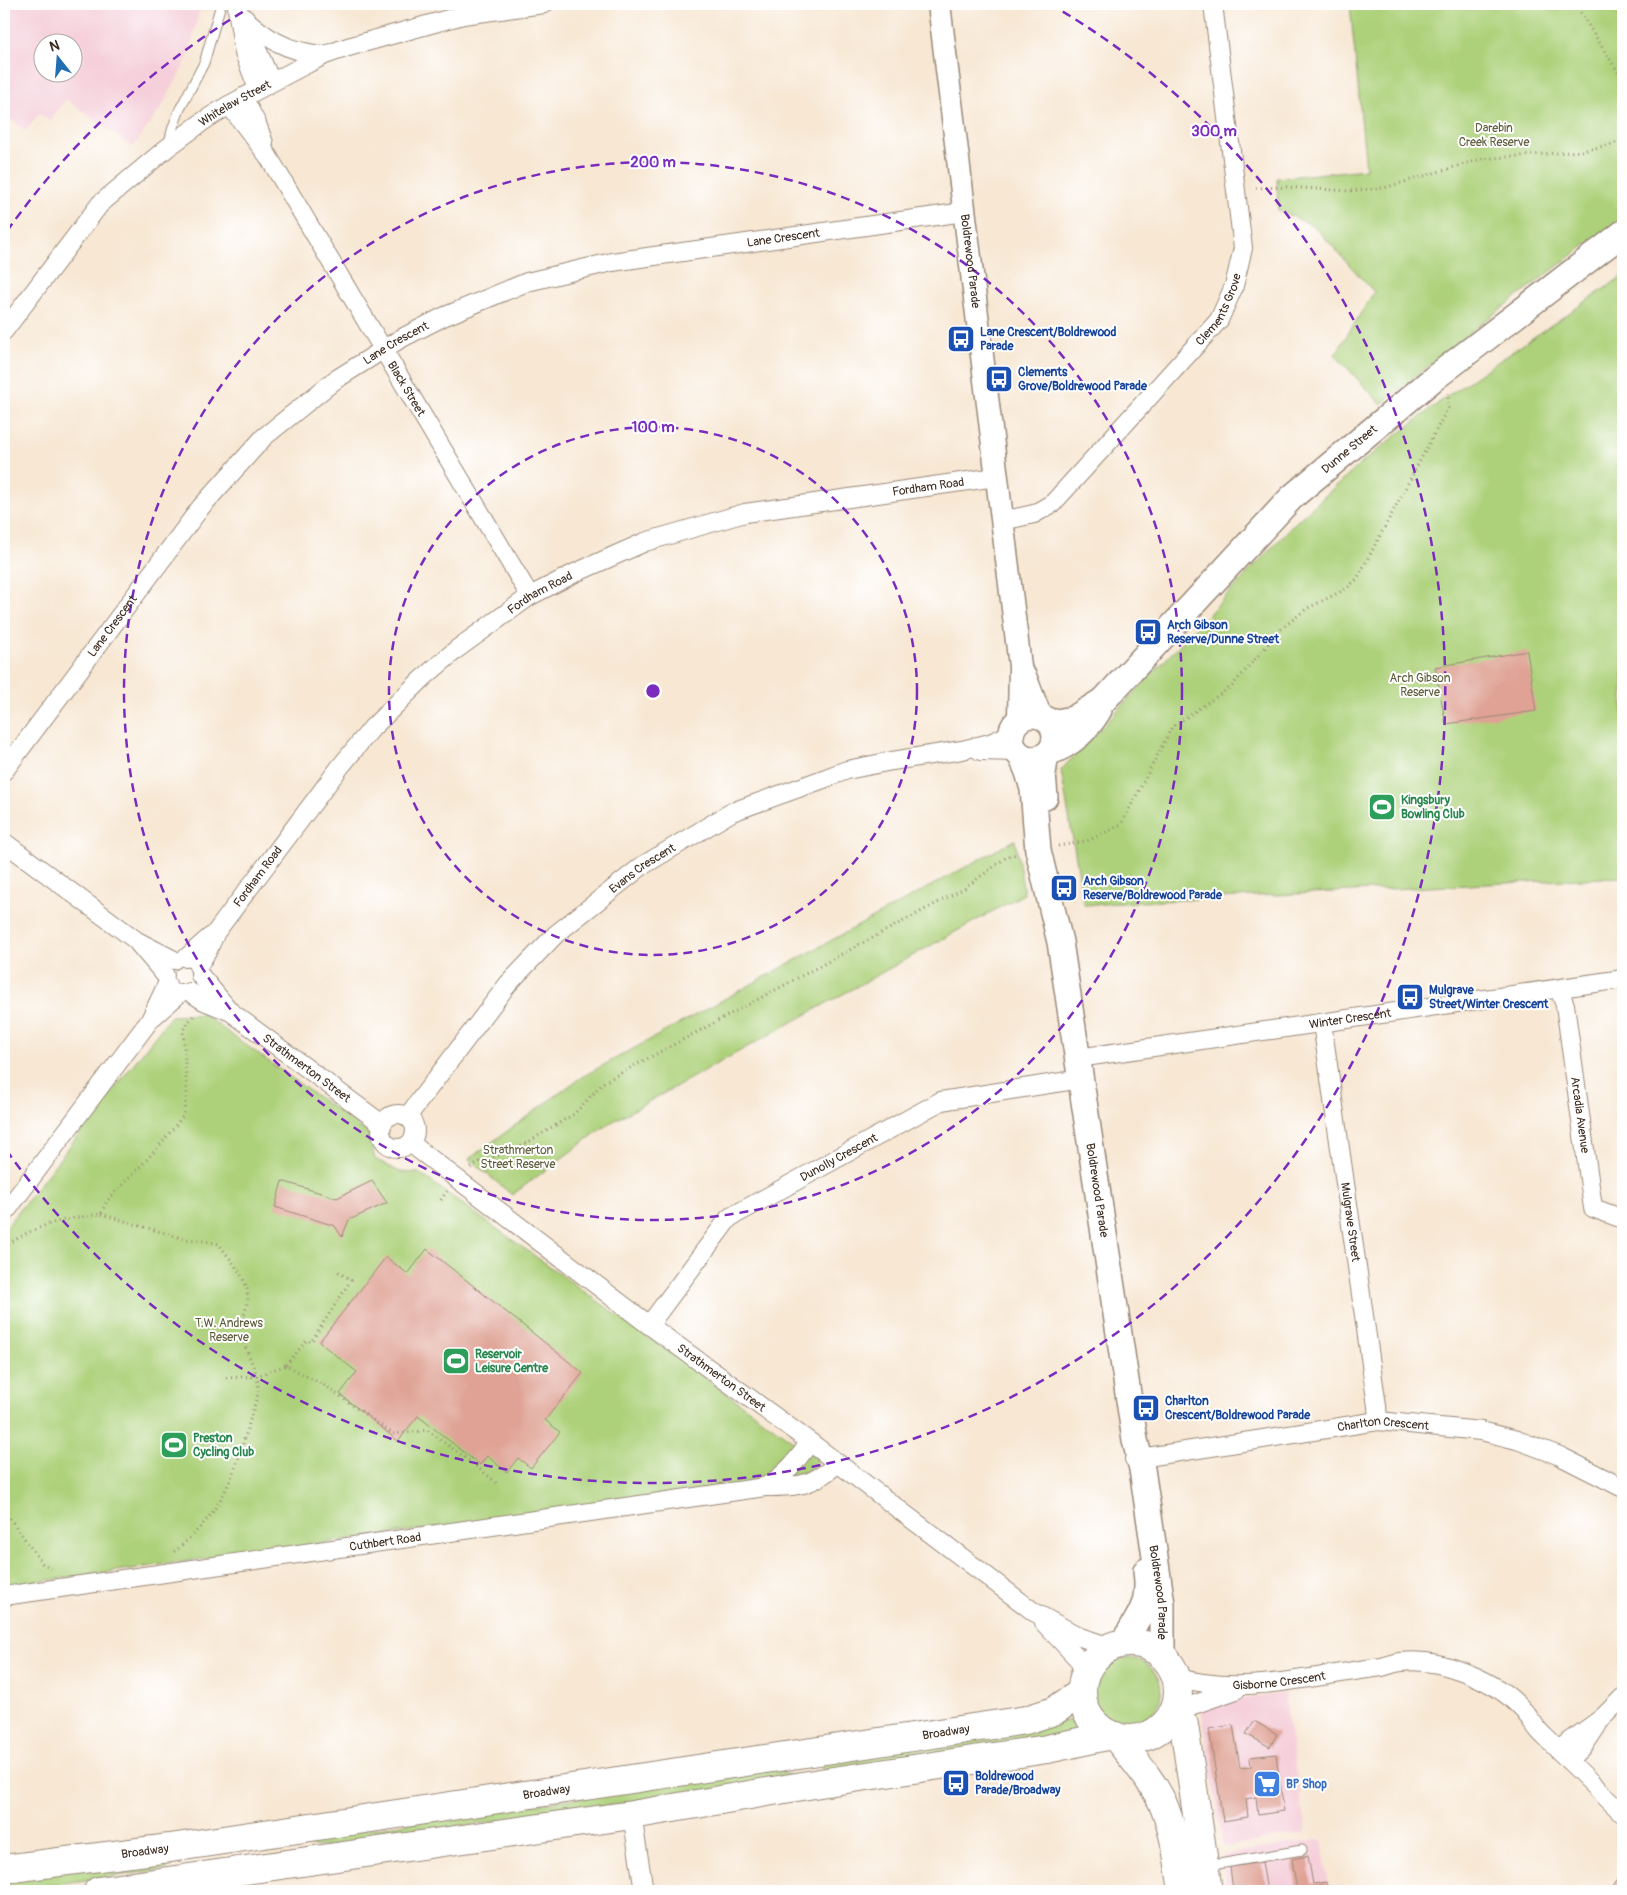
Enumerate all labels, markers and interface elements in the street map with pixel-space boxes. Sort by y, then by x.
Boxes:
north arrow [32,32,82,82]
text: N [47,37,61,56]
street label: Whitelaw Street [196,77,274,130]
park label: Darebin Creek Reserve [1459,121,1529,150]
text: 300 m [1191,122,1237,141]
text: 200 m [630,153,676,172]
street label: Boldrewood Parade [957,213,983,309]
street label: Lane Crescent [746,226,821,251]
street label: Clements Grove [1193,272,1245,349]
street label: Lane Crescent [361,318,432,368]
bus stop icon: Lane Crescent/Boldrewood Parade [946,324,976,354]
place label: Lane Crescent/Boldrewood Parade [980,325,1117,354]
street label: Black Street [384,359,428,419]
bus stop icon: Clements Grove/Boldrewood Parade [984,364,1014,394]
place label: Clements Grove/Boldrewood Parade [1018,365,1148,394]
text: 100 m [632,418,674,437]
street label: Dunne Street [1319,422,1381,477]
street label: Fordham Road [891,475,965,500]
street label: Fordham Road [505,569,575,618]
street label: Lane Crescent [85,592,141,660]
bus stop icon: Arch Gibson Reserve/Dunne Street [1133,617,1163,647]
place label: Arch Gibson Reserve/Dunne Street [1167,618,1280,647]
park label: Arch Gibson Reserve [1390,671,1451,700]
centre of rings [644,682,662,700]
sports icon: Kingsbury Bowling Club [1367,792,1397,822]
place label: Kingsbury Bowling Club [1401,793,1465,822]
street label: Evans Crescent [607,840,679,897]
street label: Fordham Road [230,843,286,910]
bus stop icon: Arch Gibson Reserve/Boldrewood Parade [1049,873,1079,903]
place label: Arch Gibson Reserve/Boldrewood Parade [1083,874,1223,903]
bus stop icon: Mulgrave Street/Winter Crescent [1395,982,1425,1012]
place label: Mulgrave Street/Winter Crescent [1429,983,1550,1012]
street label: Winter Crescent [1308,1006,1392,1032]
street label: Strathmerton Street [259,1031,353,1106]
street label: Arcadia Avenue [1567,1076,1592,1154]
street label: Dunolly Crescent [798,1130,881,1185]
street label: Boldrewood Parade [1082,1142,1111,1238]
park label: Strathmerton Street Reserve [481,1143,556,1172]
street label: Mulgrave Street [1337,1181,1363,1263]
park label: T.W. Andrews Reserve [195,1316,264,1345]
street label: Strathmerton Street [674,1341,769,1415]
sports icon: Reservoir Leisure Centre [441,1346,471,1376]
place label: Reservoir Leisure Centre [475,1347,549,1376]
bus stop icon: Charlton Crescent/Boldrewood Parade [1131,1393,1161,1423]
place label: Charlton Crescent/Boldrewood Parade [1165,1394,1311,1423]
street label: Charlton Crescent [1336,1414,1430,1435]
sports icon: Preston Cycling Club [159,1430,189,1460]
place label: Preston Cycling Club [193,1431,254,1460]
street label: Cuthbert Road [348,1530,422,1555]
street label: Boldrewood Parade [1145,1544,1169,1640]
street label: Gisborne Crescent [1232,1669,1327,1693]
street label: Broadway [921,1722,971,1743]
bus stop icon: Boldrewood Parade/Broadway [941,1768,971,1798]
place label: Boldrewood Parade/Broadway [975,1769,1061,1798]
supermarket icon: BP Shop [1252,1769,1282,1799]
place label: BP Shop [1286,1777,1327,1792]
street label: Broadway [522,1781,571,1803]
street label: Broadway [120,1841,169,1862]

